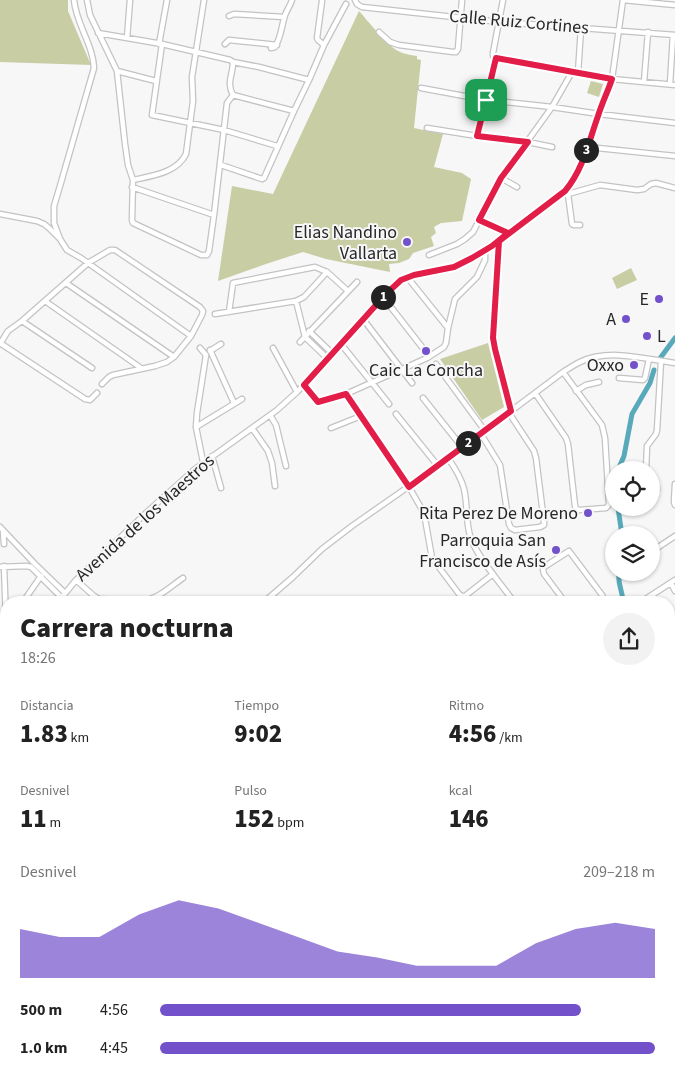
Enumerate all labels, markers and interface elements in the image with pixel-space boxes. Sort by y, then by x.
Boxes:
street label: Calle Ruiz Cortines [448,3,590,41]
pin [465,79,507,121]
icon: arrive [472,86,500,114]
pin: 3 [574,138,598,162]
text: 3 [583,140,590,160]
place label: Elias Nandino Vallarta [294,220,397,266]
marker: Elias Nandino Vallarta [401,236,413,248]
pin: 1 [370,284,396,310]
text: 1 [380,287,387,307]
place label: E [640,287,649,312]
marker: E [653,293,665,305]
place label: A [606,307,616,332]
marker: A [620,313,632,325]
place label: L [657,324,666,349]
marker: L [641,330,653,342]
marker: Caic La Concha [420,345,432,357]
place label: Oxxo [587,353,624,378]
place label: Caic La Concha [369,358,483,383]
marker: Oxxo [628,359,640,371]
pin: 2 [456,430,480,456]
text: 2 [465,433,472,453]
street label: Avenida de los Maestros [70,449,220,587]
map controls [605,461,660,581]
button: locate [605,461,660,516]
place label: Rita Perez De Moreno [419,501,578,526]
marker: Rita Perez De Moreno [582,507,594,519]
button: layers [605,526,660,581]
place label: Parroquia San Francisco de Asís [419,528,546,574]
marker: Parroquia San Francisco de Asís [550,544,562,556]
text: Carrera nocturna [20,608,234,648]
button: share [603,613,655,665]
text: 18:26 [20,647,56,669]
text: Distancia [20,696,74,716]
text: Tiempo [234,696,279,716]
text: Ritmo [449,696,484,716]
text: 1.83 [20,716,68,752]
text: 9:02 [234,716,282,752]
text: 4:56 [449,716,496,752]
text: km [68,728,89,748]
text: /km [496,728,523,748]
text: Desnivel [20,781,70,801]
text: Pulso [234,781,267,801]
text: kcal [449,781,472,801]
text: 11 [20,801,47,837]
text: 152 [234,801,274,837]
text: 146 [449,801,489,837]
text: m [47,813,61,833]
text: bpm [274,813,304,833]
text: Desnivel [20,861,77,883]
text: 209–218 m [583,861,655,883]
text: 500 m [20,999,62,1021]
text: 4:56 [100,999,128,1021]
text: 1.0 km [20,1037,67,1059]
text: 4:45 [100,1037,128,1059]

